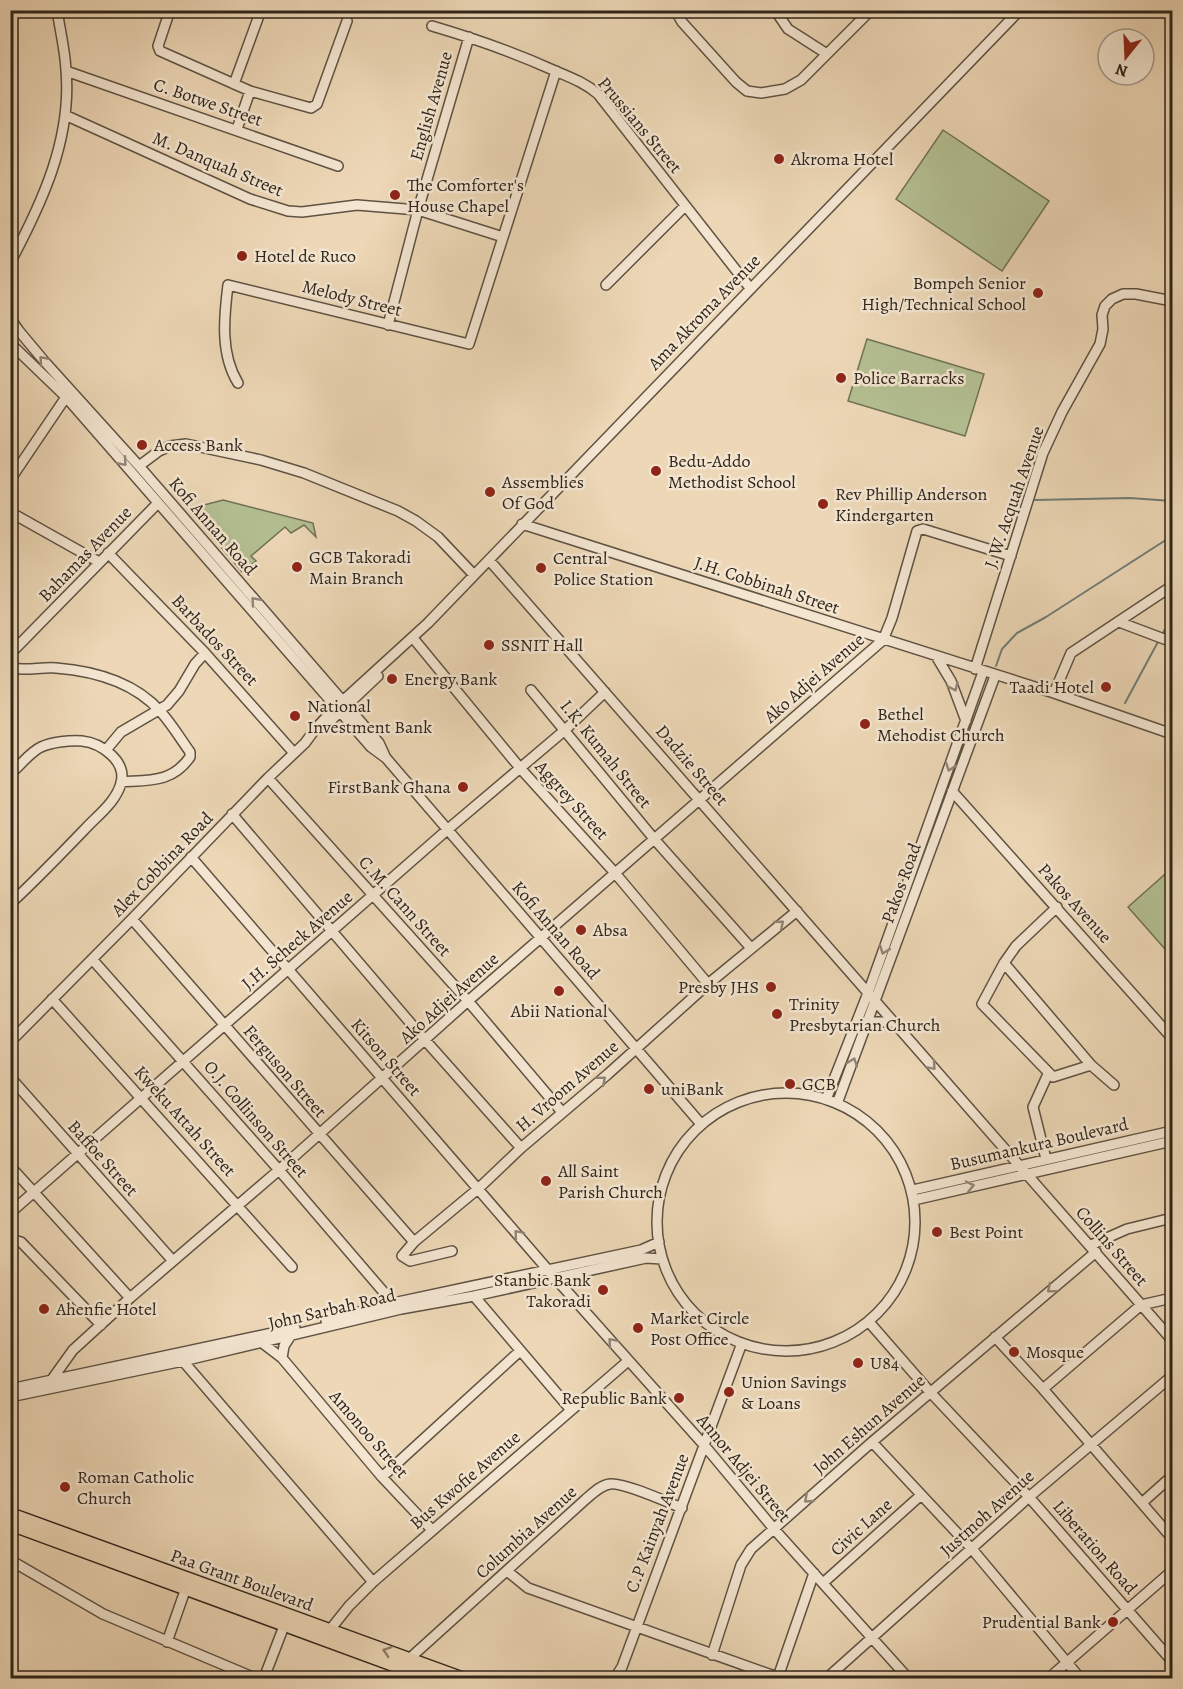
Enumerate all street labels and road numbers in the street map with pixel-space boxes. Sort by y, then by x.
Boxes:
street label: English Avenue [404,49,458,163]
street label: C. Botwe Street [150,72,266,132]
street label: Prussians Street [592,72,688,178]
street label: M. Danquah Street [149,126,287,202]
street label: Ama Akroma Avenue [642,249,766,376]
street label: Melody Street [300,274,404,322]
street label: J. W. Acquah Avenue [978,423,1050,571]
street label: Kofi Annan Road [164,472,263,581]
street label: Bahamas Avenue [33,501,137,607]
street label: J.H. Cobbinah Street [692,550,843,620]
street label: Barbados Street [166,589,264,691]
street label: Ako Adjei Avenue [758,628,869,729]
street label: I.K. Kumah Street [555,695,657,813]
street label: Dadzie Street [650,719,734,811]
street label: Aggrey Street [529,754,614,845]
street label: Alex Cobbina Road [105,806,218,922]
street label: Pakos Road [875,839,927,926]
street label: C.M. Cann Street [353,850,457,962]
street label: Pakos Avenue [1033,858,1117,948]
street label: Kofi Annan Road [507,876,606,985]
street label: J.H. Scheck Avenue [236,885,358,995]
street label: Ako Adjei Avenue [393,947,504,1050]
street label: Kitson Street [345,1013,427,1101]
street label: Ferguson Street [238,1019,332,1123]
street label: H. Vroom Avenue [511,1035,623,1137]
street label: O.J. Collinson Street [198,1055,314,1183]
street label: Kweku Attah Street [129,1060,241,1182]
street label: Busumankura Boulevard [948,1112,1131,1176]
street label: Baffoe Street [62,1115,144,1201]
street label: Collins Street [1071,1201,1153,1291]
street label: John Sarbah Road [266,1283,398,1335]
street label: John Eshun Avenue [808,1369,930,1479]
street label: Amonoo Street [323,1384,414,1483]
street label: Annor Adjei Street [691,1408,797,1527]
street label: Bus Kwofie Avenue [405,1425,525,1535]
street label: C.P Kainyah Avenue [619,1450,695,1596]
street label: Justmoh Avenue [935,1464,1039,1562]
street label: Columbia Avenue [470,1480,582,1584]
street label: Civic Lane [825,1493,897,1561]
street label: Liberation Road [1047,1495,1143,1599]
street label: Paa Grant Boulevard [167,1543,317,1617]

